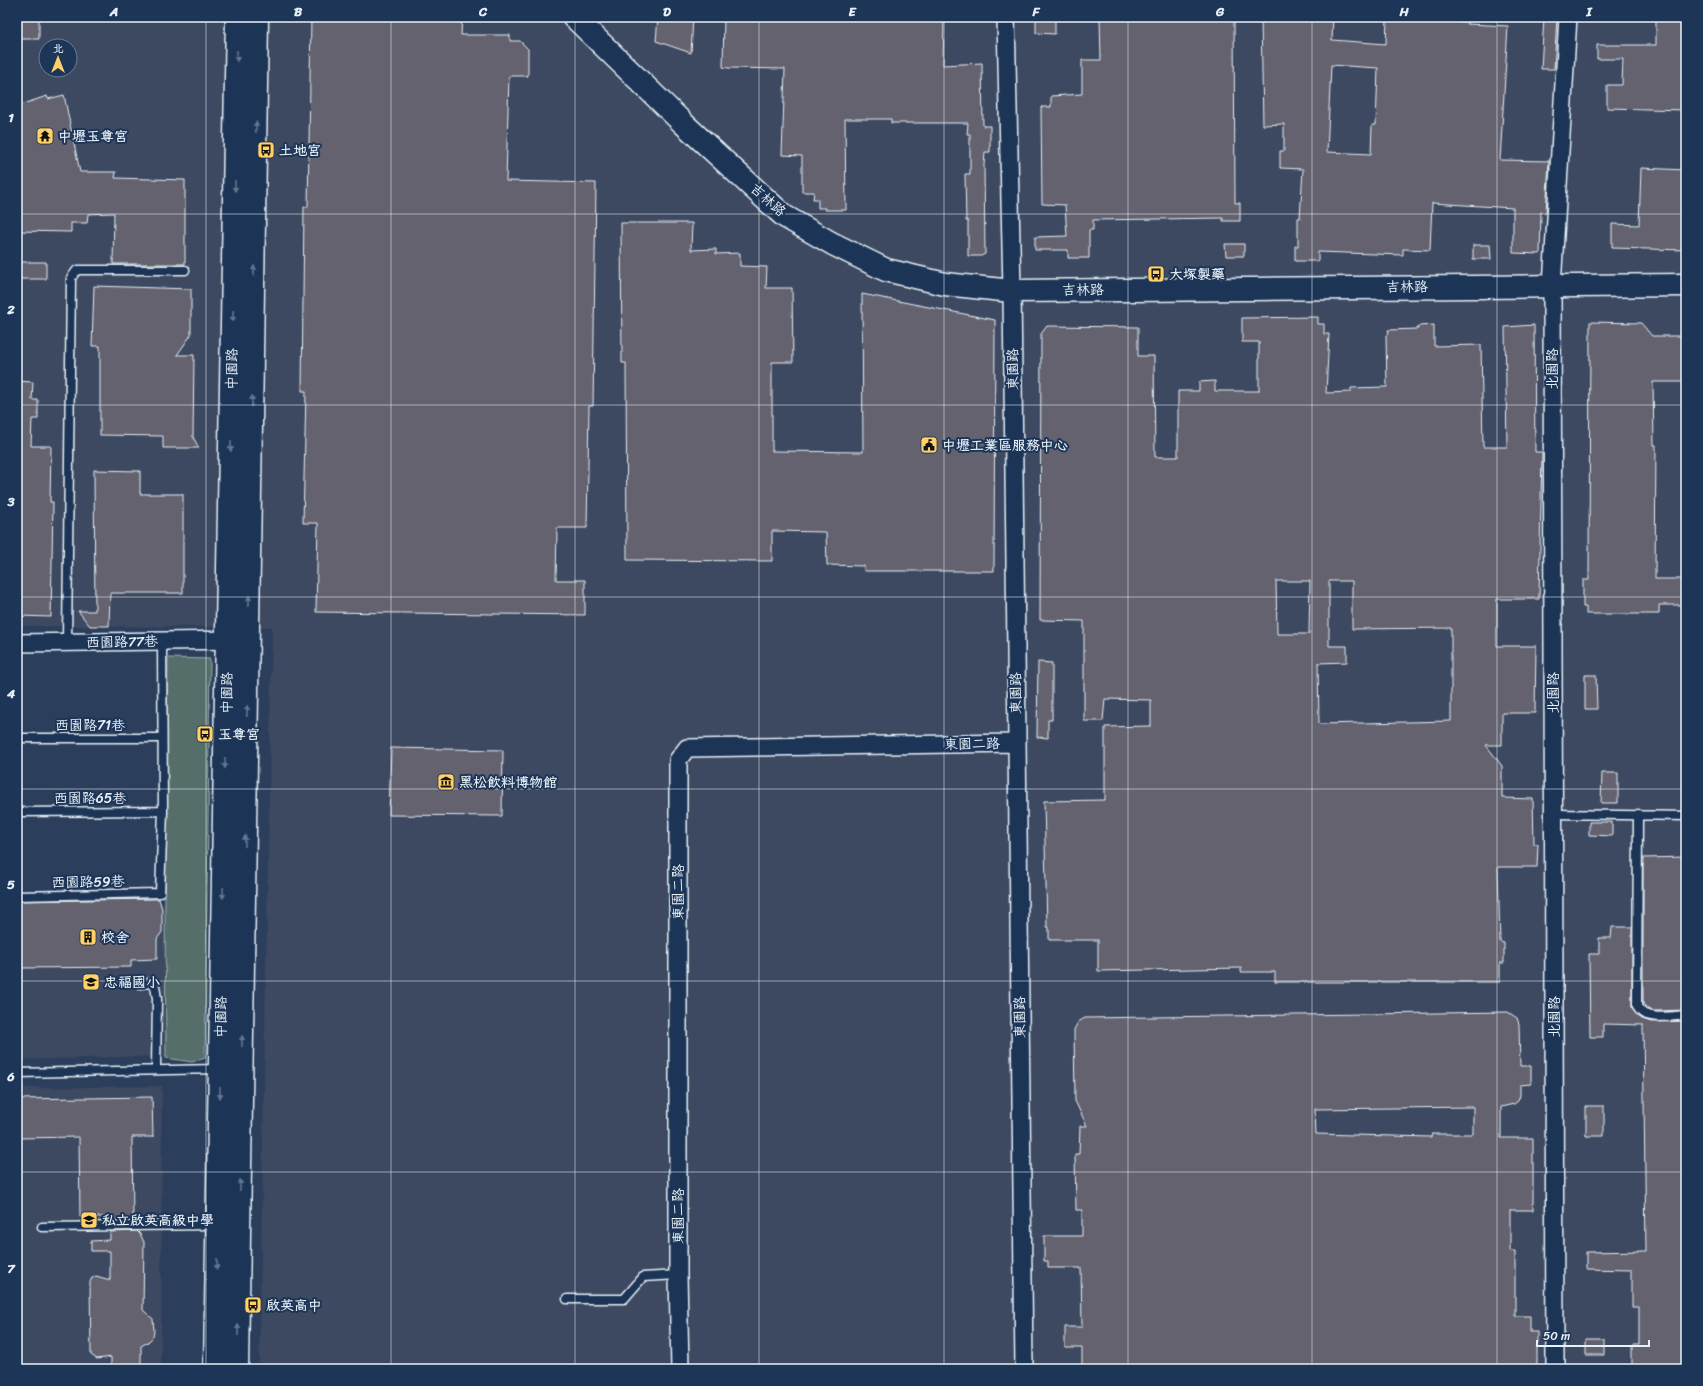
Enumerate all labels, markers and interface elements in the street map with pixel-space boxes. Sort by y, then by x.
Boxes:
text: A [109,0,118,23]
text: B [294,0,303,23]
text: C [478,0,488,23]
text: D [663,0,671,23]
text: E [848,0,857,23]
text: F [1031,0,1040,23]
text: G [1215,0,1225,23]
text: H [1398,0,1409,23]
text: I [1585,0,1593,23]
north arrow [38,38,78,78]
text: 北 [53,39,64,58]
one-way arrow [234,50,240,63]
text: 1 [8,106,14,129]
one-way arrow [253,120,259,133]
place label: 中壢玉尊宮 [58,124,128,149]
temple icon: 中壢玉尊宮 [35,126,55,146]
place label: 土地宮 [279,138,321,163]
bus stop icon: 土地宮 [256,140,276,160]
street label: 吉林路 [744,177,792,223]
one-way arrow [232,180,238,193]
place label: 大塚製藥 [1169,262,1225,287]
one-way arrow [251,264,257,277]
bus stop icon: 大塚製藥 [1146,264,1166,284]
street label: 吉林路 [1386,274,1428,300]
street label: 吉林路 [1062,277,1104,303]
text: 2 [6,298,15,321]
one-way arrow [230,310,236,323]
street label: 中園路 [219,348,245,390]
street label: 東園路 [1000,348,1026,390]
street label: 北園路 [1540,348,1565,390]
one-way arrow [249,394,255,407]
place label: 中壢工業區服務中心 [942,433,1068,458]
public building icon: 中壢工業區服務中心 [919,435,939,455]
one-way arrow [227,440,234,452]
text: 3 [6,490,15,513]
one-way arrow [246,594,252,607]
street label: 西園路77巷 [86,629,159,655]
street label: 中園路 [214,672,240,714]
street label: 東園路 [1003,672,1029,714]
street label: 北園路 [1541,672,1566,714]
text: 4 [6,682,16,705]
one-way arrow [244,704,250,717]
street label: 西園路71巷 [55,713,126,738]
place label: 玉尊宮 [218,722,260,747]
bus stop icon: 玉尊宮 [195,724,215,744]
street label: 東園二路 [944,731,1000,757]
one-way arrow [222,757,228,770]
place label: 黑松飲料博物館 [459,770,557,795]
museum icon: 黑松飲料博物館 [436,772,456,792]
street label: 西園路65巷 [54,786,127,811]
one-way arrow [242,834,248,847]
street label: 東園二路 [666,864,691,920]
street label: 西園路59巷 [51,869,126,895]
text: 5 [7,873,15,896]
one-way arrow [220,887,226,900]
place label: 校舍 [101,925,129,950]
building icon: 校舍 [78,927,98,947]
place label: 忠福國小 [104,970,160,995]
school or university icon: 忠福國小 [81,972,101,992]
street label: 中園路 [208,996,234,1038]
street label: 東園路 [1007,996,1033,1038]
street label: 北園路 [1542,996,1567,1038]
one-way arrow [239,1034,245,1047]
text: 6 [6,1065,15,1088]
one-way arrow [217,1087,223,1100]
one-way arrow [237,1178,243,1191]
street label: 東園二路 [666,1188,691,1244]
place label: 私立啟英高級中學 [102,1208,214,1233]
school or university icon: 私立啟英高級中學 [79,1210,99,1230]
text: 7 [7,1257,16,1280]
one-way arrow [214,1258,220,1271]
place label: 啟英高中 [266,1293,322,1318]
bus stop icon: 啟英高中 [243,1295,263,1315]
scale bar [1537,1322,1649,1348]
one-way arrow [235,1323,241,1336]
text: 50 m [1543,1325,1570,1347]

